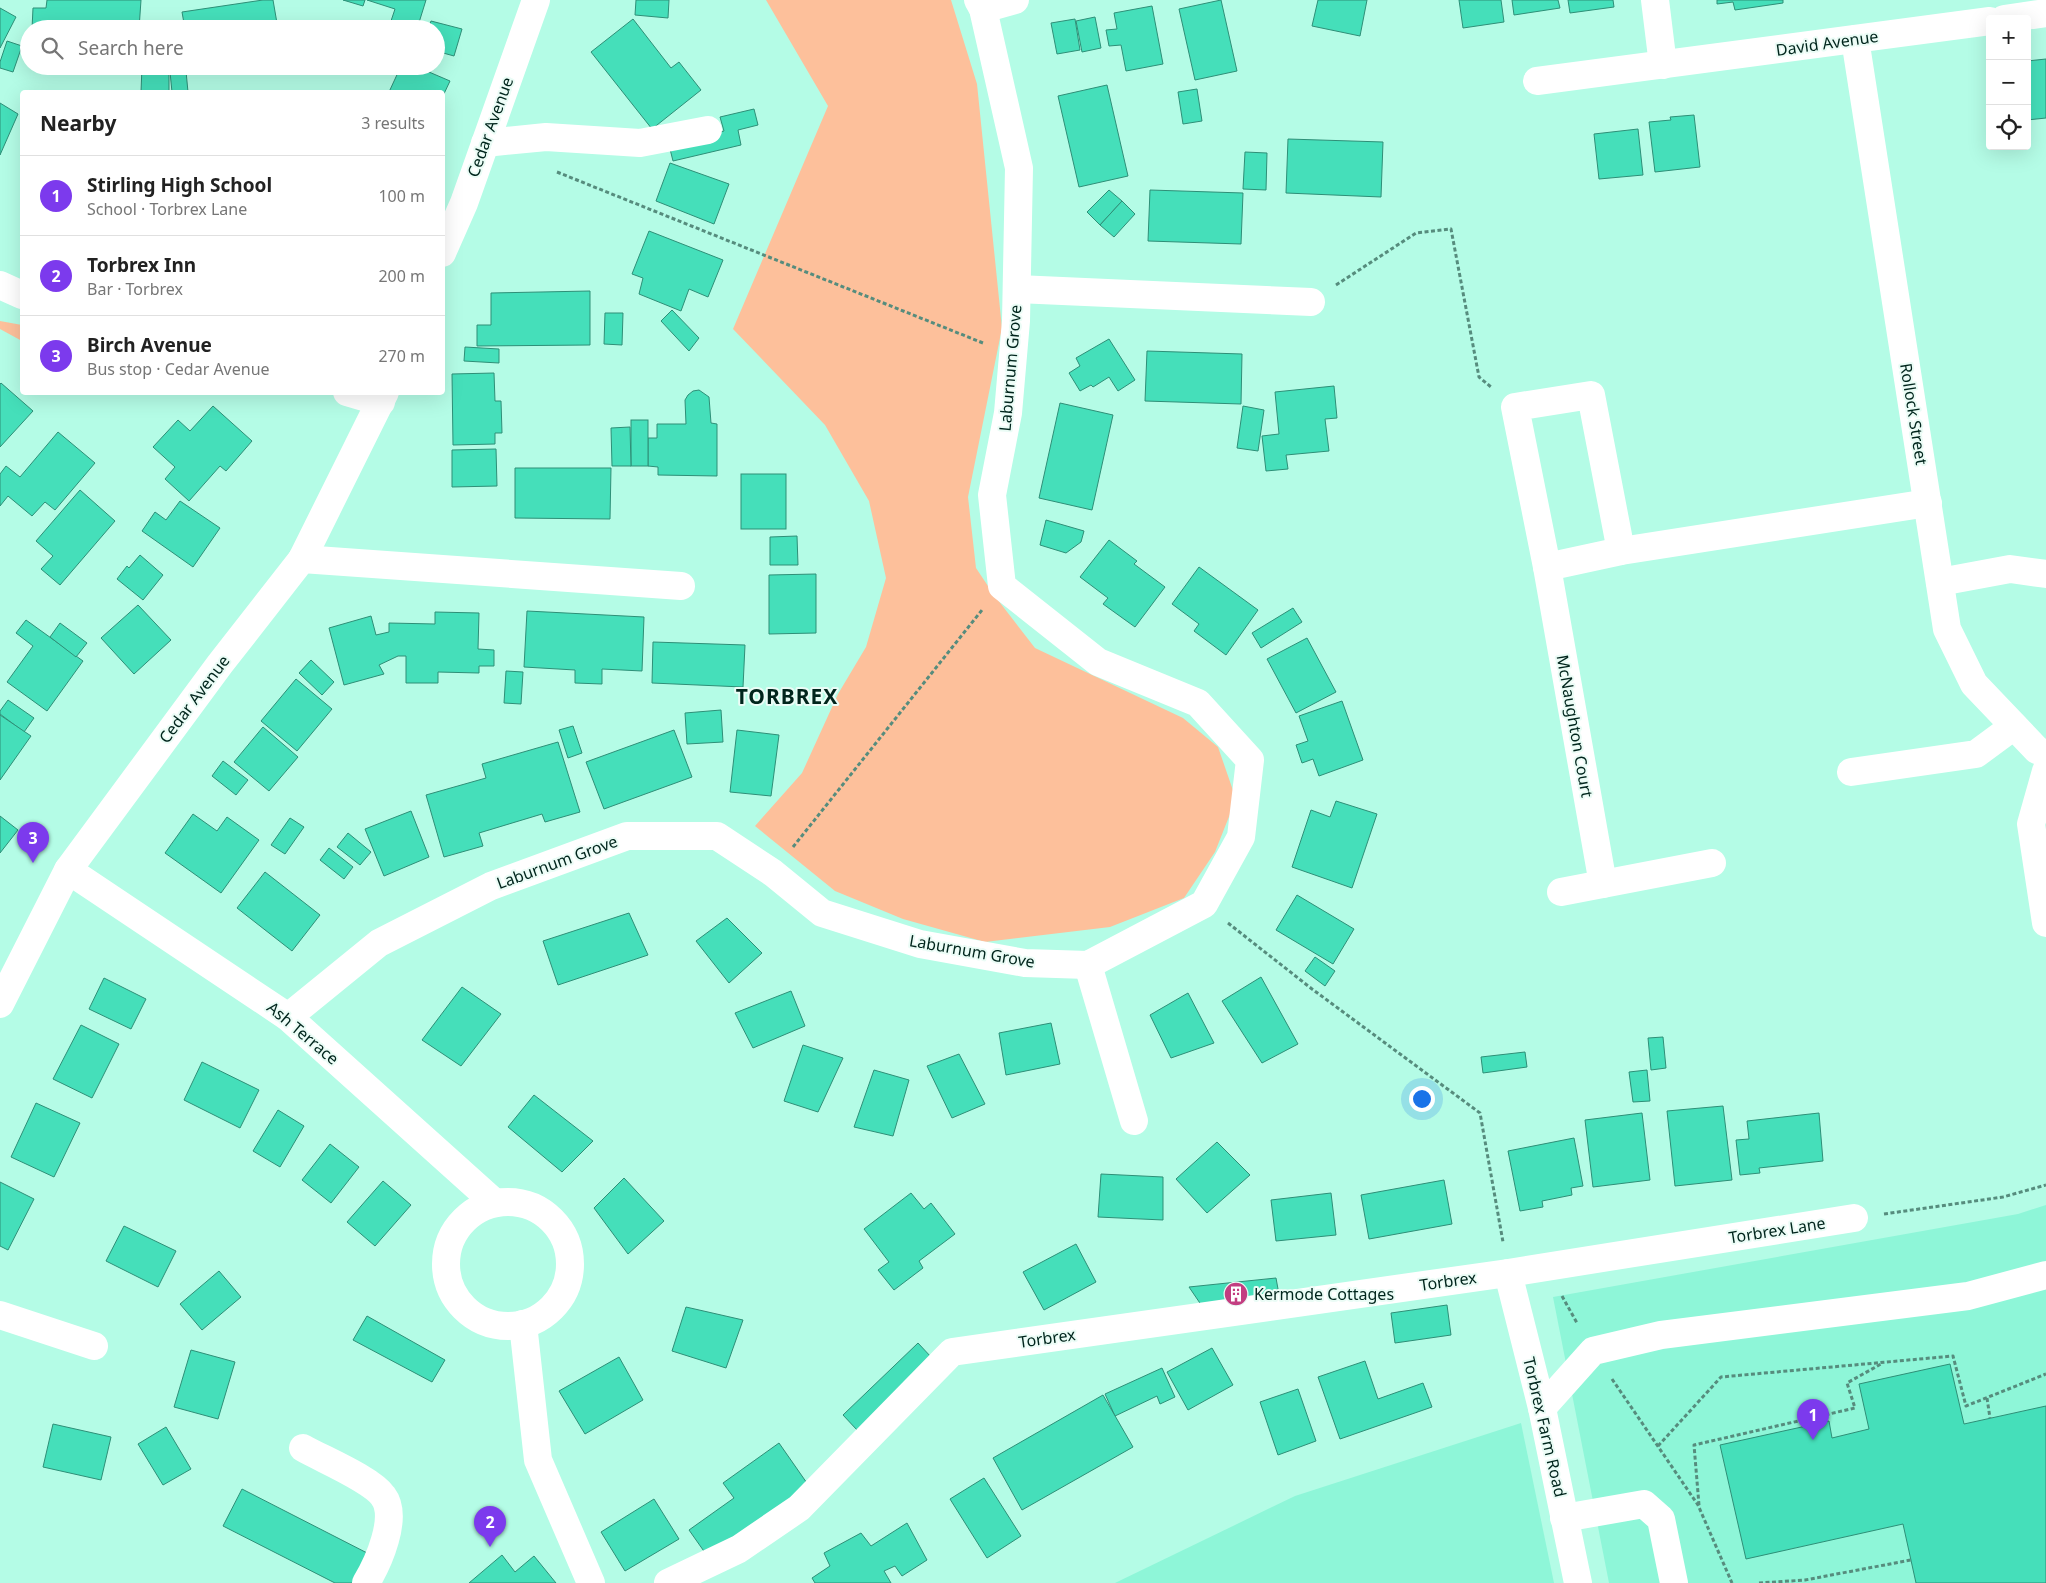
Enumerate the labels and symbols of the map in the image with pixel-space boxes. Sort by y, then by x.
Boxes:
street label: David Avenue [1774,25,1880,61]
street label: Cedar Avenue [462,74,518,180]
street label: Laburnum Grove [994,304,1026,432]
street label: Rollock Street [1895,362,1933,467]
street label: Cedar Avenue [154,650,234,748]
street label: McNaughton Court [1552,653,1598,799]
district label: TORBREX [736,682,838,710]
pin: 3 [17,822,49,863]
street label: Laburnum Grove [494,830,620,894]
street label: Laburnum Grove [908,929,1036,973]
street label: Ash Terrace [262,997,344,1069]
your location [1409,1086,1435,1112]
street label: Torbrex Lane [1727,1211,1827,1249]
street label: Torbrex [1418,1266,1478,1296]
building icon: Kermode Cottages [1223,1281,1249,1307]
place label: Kermode Cottages [1254,1283,1394,1305]
street label: Torbrex [1017,1323,1077,1353]
street label: Torbrex Farm Road [1518,1355,1572,1499]
pin: 1 [1797,1399,1829,1440]
pin: 2 [474,1506,506,1547]

